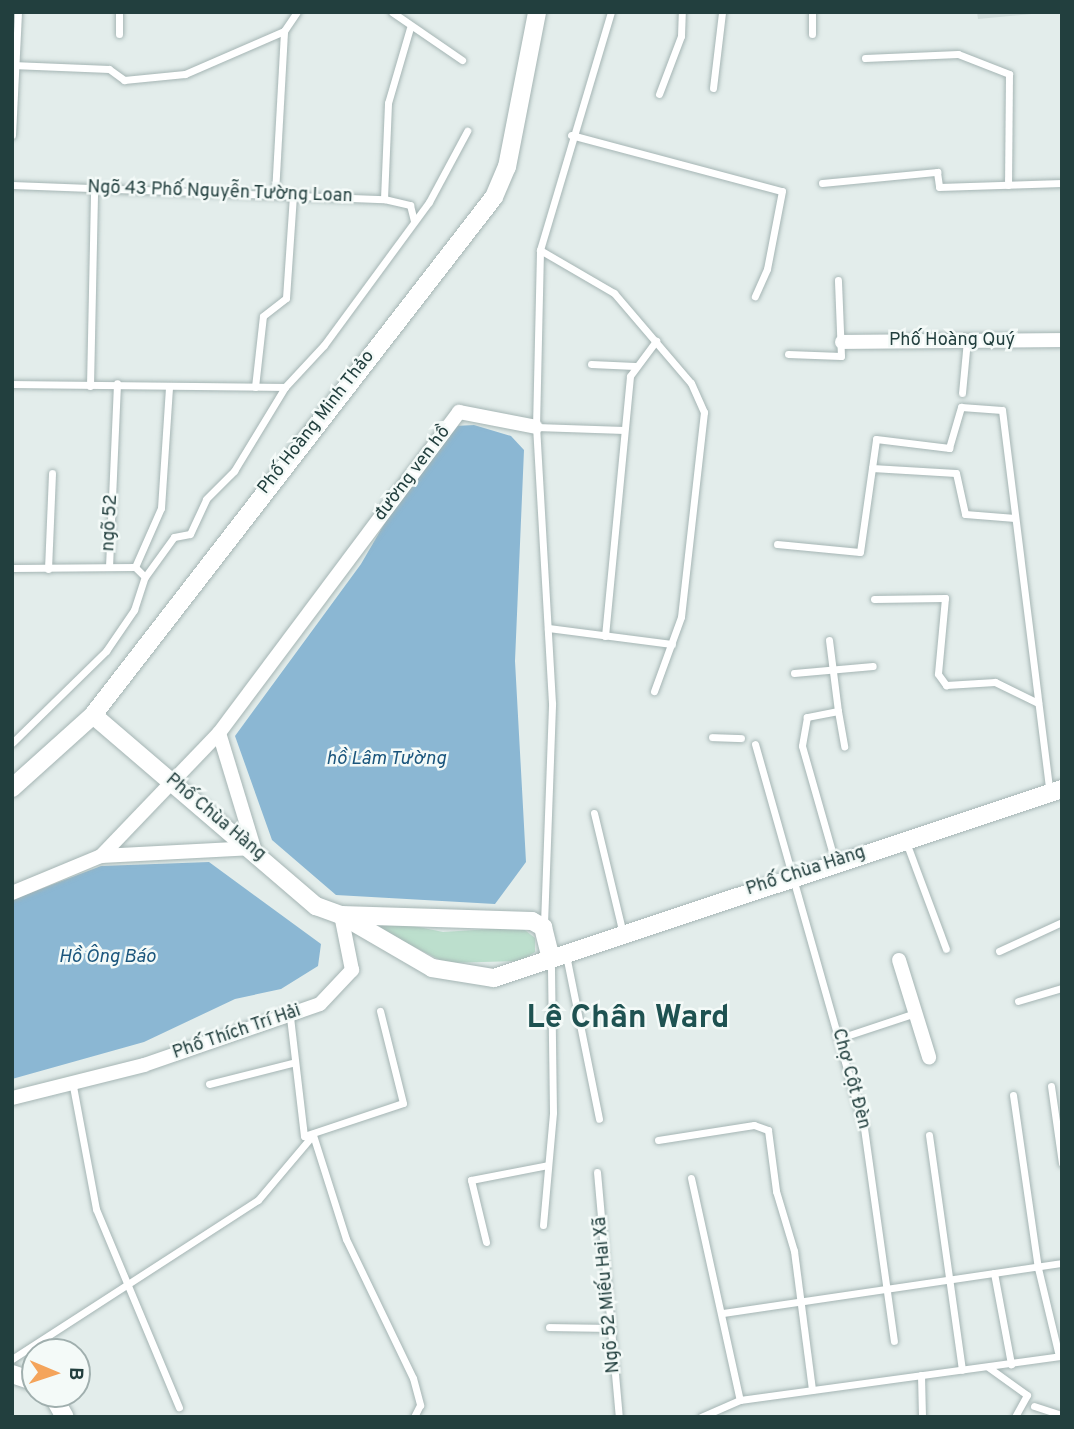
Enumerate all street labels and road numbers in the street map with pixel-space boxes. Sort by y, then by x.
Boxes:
street label: Ngõ 43 Phố Nguyễn Tường Loan [87,178,353,208]
street label: Phố Hoàng Quý [889,330,1015,352]
street label: Phố Hoàng Minh Thảo [254,346,380,500]
street label: đường ven hồ [370,422,456,526]
street label: ngõ 52 [99,494,123,552]
street label: Phố Chùa Hàng [161,770,269,866]
street label: Phố Chùa Hàng [744,843,868,901]
street label: Phố Thích Trí Hải [169,1001,305,1065]
street label: Chợ Cột Đèn [826,1026,874,1132]
street label: Ngõ 52 Miếu Hai Xã [590,1216,626,1374]

